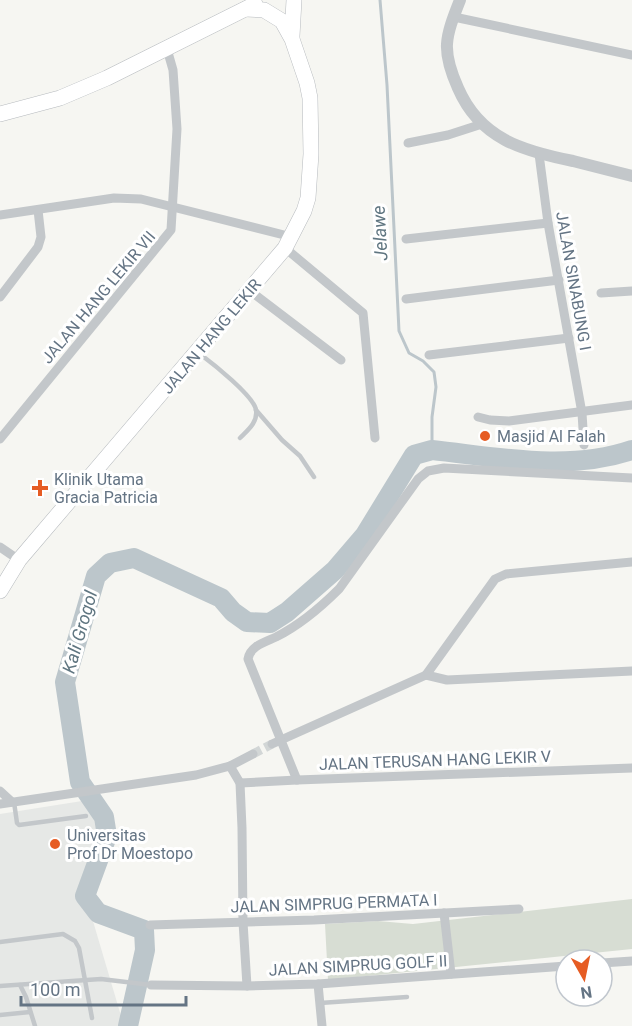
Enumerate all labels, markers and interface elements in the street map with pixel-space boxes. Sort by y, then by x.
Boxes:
water label: Jelawe [368,205,391,261]
street label: JALAN SINABUNG I [552,210,595,352]
street label: JALAN HANG LEKIR VII [38,227,159,367]
street label: JALAN HANG LEKIR [158,275,265,398]
place label: Masjid Al Falah [497,427,606,446]
marker: Masjid Al Falah [478,429,492,443]
place label: Klinik Utama Gracia Patricia [54,470,158,507]
marker: Klinik Utama Gracia Patricia [31,479,49,497]
water label: Kali Grogol [58,587,102,676]
street label: JALAN TERUSAN HANG LEKIR V [319,747,551,774]
place label: Universitas Prof Dr Moestopo [67,826,193,863]
marker: Universitas Prof Dr Moestopo [48,837,62,851]
street label: JALAN SIMPRUG PERMATA I [230,890,438,917]
north arrow [554,948,614,1008]
street label: JALAN SIMPRUG GOLF II [268,951,448,980]
scale bar [21,969,186,1007]
text: 100 m [30,979,81,1000]
text: N [579,982,593,1003]

